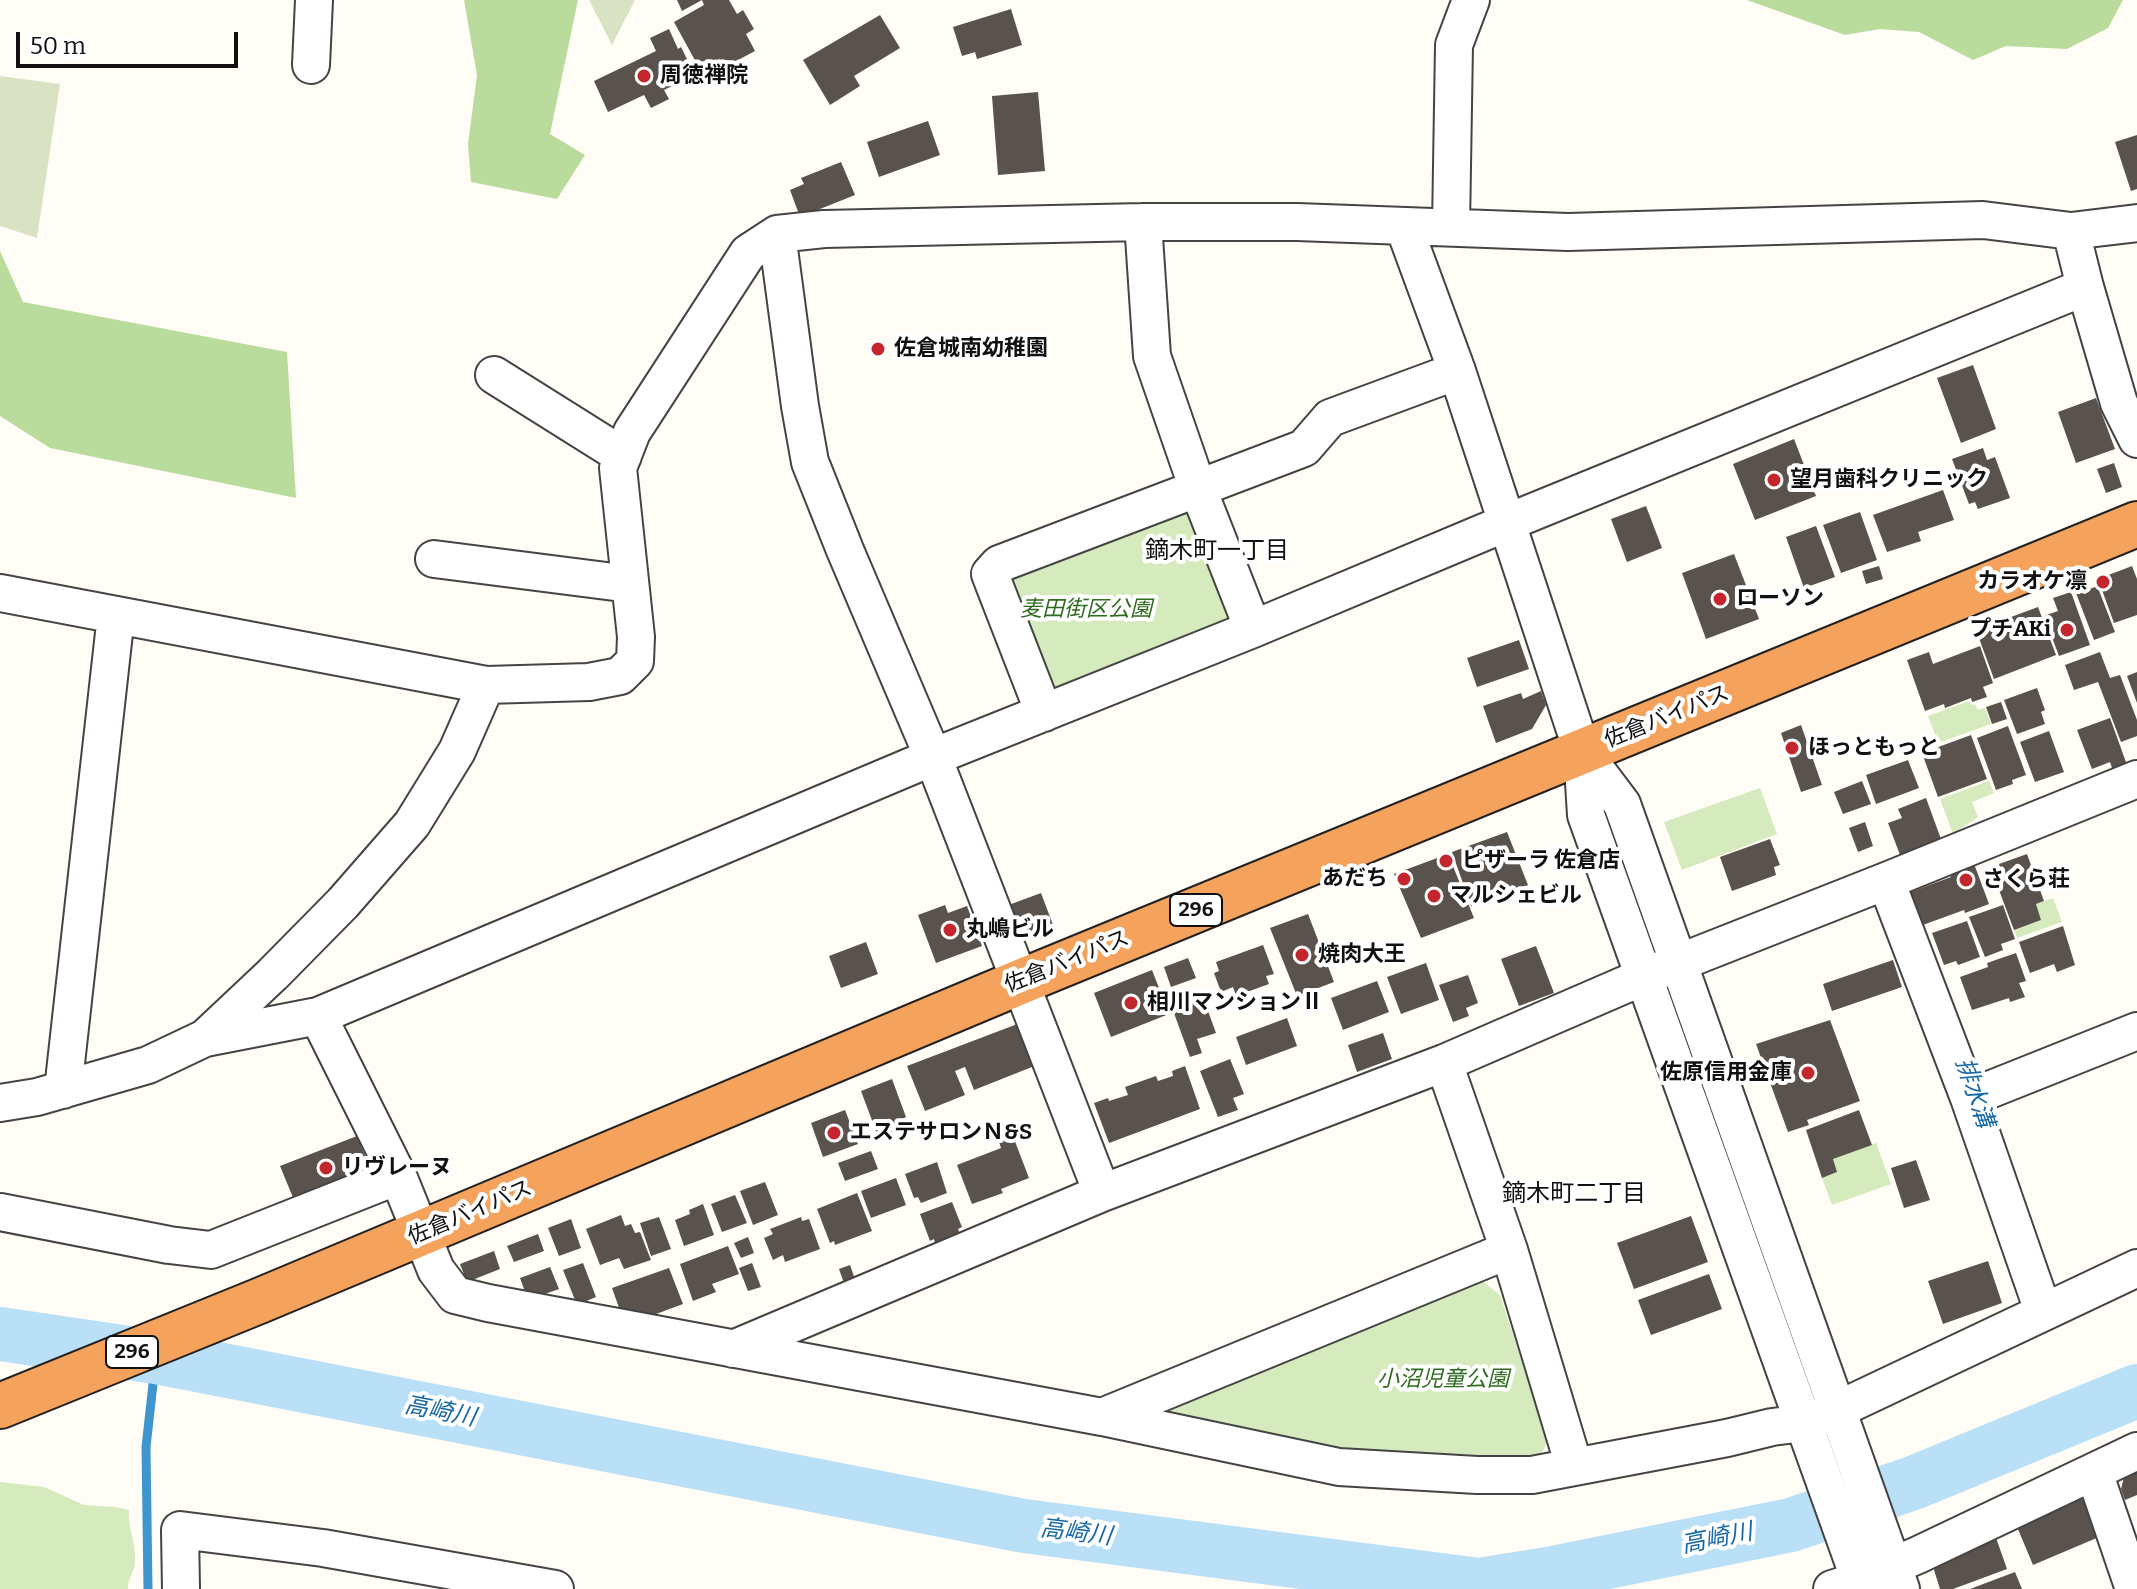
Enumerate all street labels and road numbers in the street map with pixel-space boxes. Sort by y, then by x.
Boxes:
street label: 佐倉バイパス [1601,680,1733,754]
road number: 296 [1170,894,1222,926]
street label: 佐倉バイパス [1001,925,1133,999]
street label: 佐倉バイパス [404,1175,536,1251]
road number: 296 [106,1336,158,1368]

